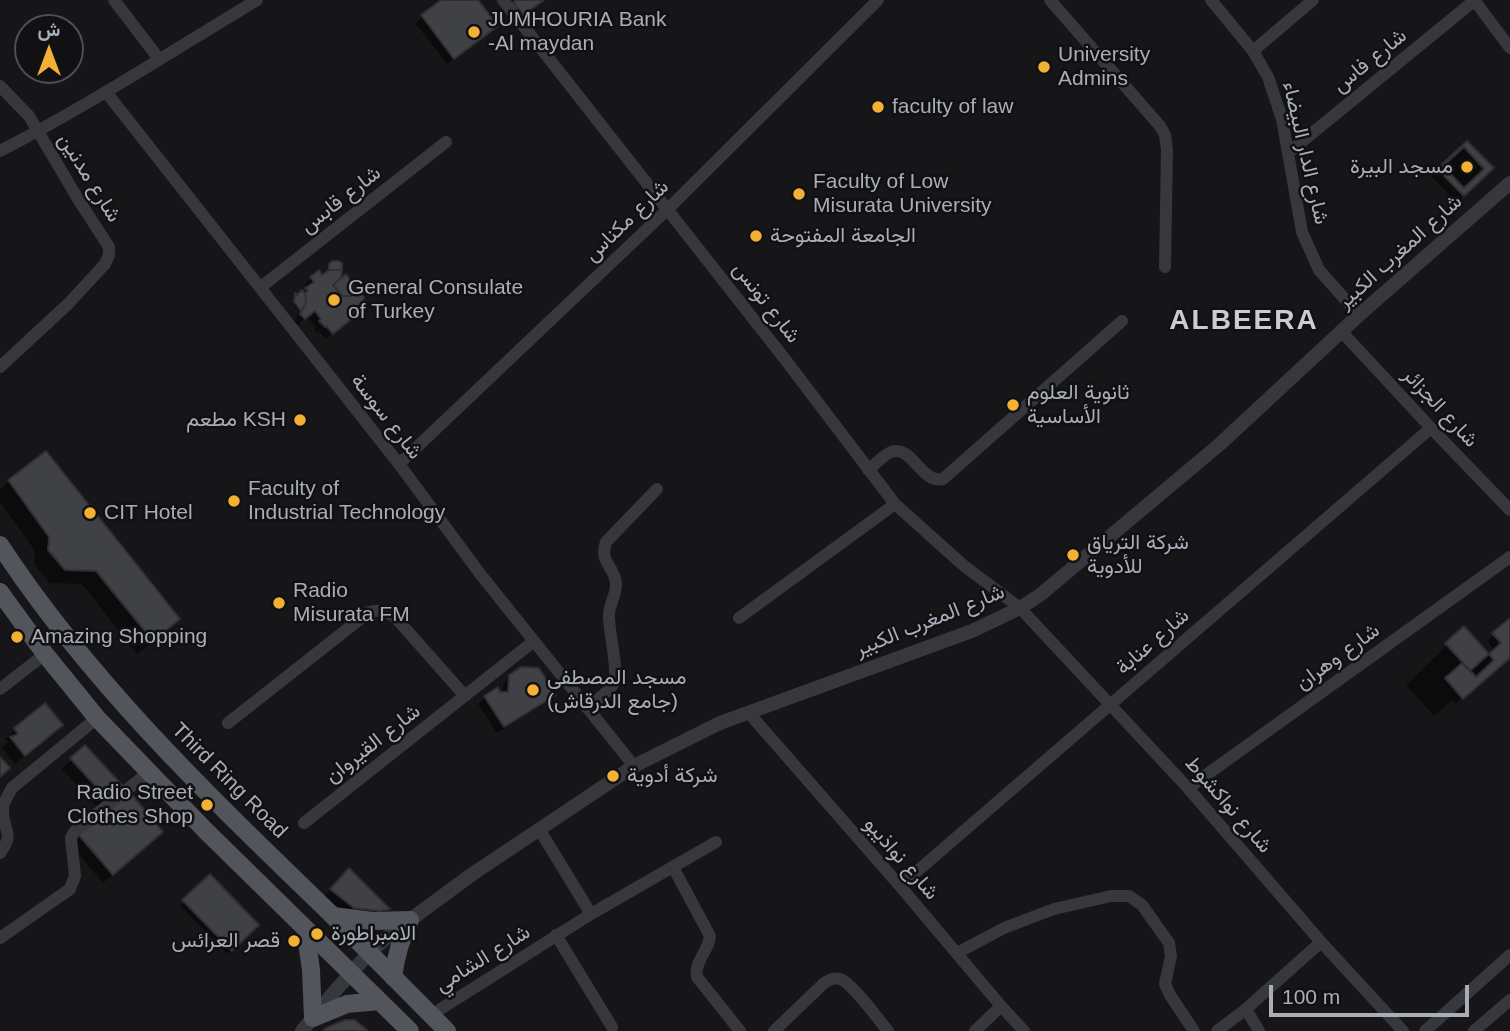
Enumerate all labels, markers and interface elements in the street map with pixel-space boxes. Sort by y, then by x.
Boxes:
place label: JUMHOURIA Bank -Al maydan [488,7,667,57]
north arrow [14,14,84,84]
text: ش [38,19,60,40]
marker: JUMHOURIA Bank -Al maydan [466,24,482,40]
street label: شارع فاس [1328,24,1412,98]
place label: University Admins [1058,42,1150,92]
marker: University Admins [1036,59,1052,75]
street label: شارع الدار البيضاء [1276,79,1334,227]
place label: faculty of law [892,94,1013,120]
marker: faculty of law [870,99,886,115]
street label: شارع مدنين [52,129,126,227]
place label: مسجد البيرة [1350,154,1453,180]
marker: مسجد البيرة [1459,159,1475,175]
street label: شارع قابس [296,161,386,239]
place label: Faculty of Low Misurata University [813,169,992,219]
street label: شارع مكناس [580,175,674,267]
marker: Faculty of Low Misurata University [791,186,807,202]
street label: شارع المغرب الكبير [1332,189,1468,315]
place label: الجامعة المفتوحة [770,223,916,249]
marker: الجامعة المفتوحة [748,228,764,244]
street label: شارع تونس [727,257,805,349]
place label: General Consulate of Turkey [348,275,523,325]
marker: General Consulate of Turkey [326,292,342,308]
district label: ALBEERA [1170,304,1318,338]
street label: شارع الجزائر [1397,363,1483,453]
street label: شارع سوسة [345,369,427,465]
place label: ثانوية العلوم الأساسية [1027,380,1129,430]
marker: ثانوية العلوم الأساسية [1005,397,1021,413]
place label: مطعم KSH [186,407,286,433]
marker: مطعم KSH [292,412,308,428]
place label: Faculty of Industrial Technology [248,476,445,526]
marker: Faculty of Industrial Technology [226,493,242,509]
place label: CIT Hotel [104,500,193,526]
marker: CIT Hotel [82,505,98,521]
place label: شركة الترياق للأدوية [1087,530,1189,580]
marker: شركة الترياق للأدوية [1065,547,1081,563]
place label: Radio Misurata FM [293,578,410,628]
street label: شارع المغرب الكبير [852,580,1008,662]
marker: Radio Misurata FM [271,595,287,611]
street label: شارع عنابة [1111,603,1195,681]
street label: شارع وهران [1291,618,1385,696]
place label: Amazing Shopping [31,624,207,650]
marker: Amazing Shopping [9,629,25,645]
place label: مسجد المصطفى (جامع الدرقاش) [547,665,687,715]
marker: مسجد المصطفى (جامع الدرقاش) [525,682,541,698]
street label: شارع القيروان [320,699,426,789]
street label: Third Ring Road [166,718,292,844]
street label: شارع نواكشوط [1179,751,1277,859]
place label: شركة أدوية [627,763,717,789]
marker: شركة أدوية [605,768,621,784]
place label: Radio Street Clothes Shop [67,780,193,830]
marker: Radio Street Clothes Shop [199,797,215,813]
street label: شارع نواذيبو [858,812,944,906]
street label: شارع الشامي [431,920,535,998]
place label: الامبراطورة [331,921,416,947]
marker: الامبراطورة [309,926,325,942]
place label: قصر العرائس [172,928,280,954]
marker: قصر العرائس [286,933,302,949]
scale bar [1272,972,1472,1016]
text: 100 m [1282,985,1340,1008]

